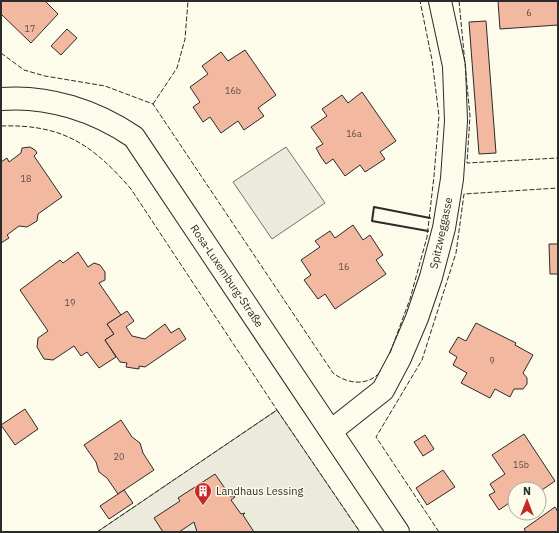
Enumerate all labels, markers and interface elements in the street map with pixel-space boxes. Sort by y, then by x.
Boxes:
house number: 6 [526,7,532,18]
house number: 17 [25,23,35,34]
house number: 16b [225,85,241,96]
house number: 16a [346,128,362,139]
house number: 18 [21,173,31,184]
street label: Spitzweggasse [427,196,455,270]
street label: Rosa-Luxemburg-Straße [187,222,267,330]
house number: 16 [339,261,349,272]
house number: 19 [65,297,75,308]
house number: 9 [489,355,495,366]
house number: 20 [114,451,124,462]
house number: 15b [513,459,529,470]
building icon: Landhaus Lessing [193,481,213,506]
north arrow [507,481,547,521]
place label: Landhaus Lessing [216,484,303,498]
text: N [523,484,531,498]

